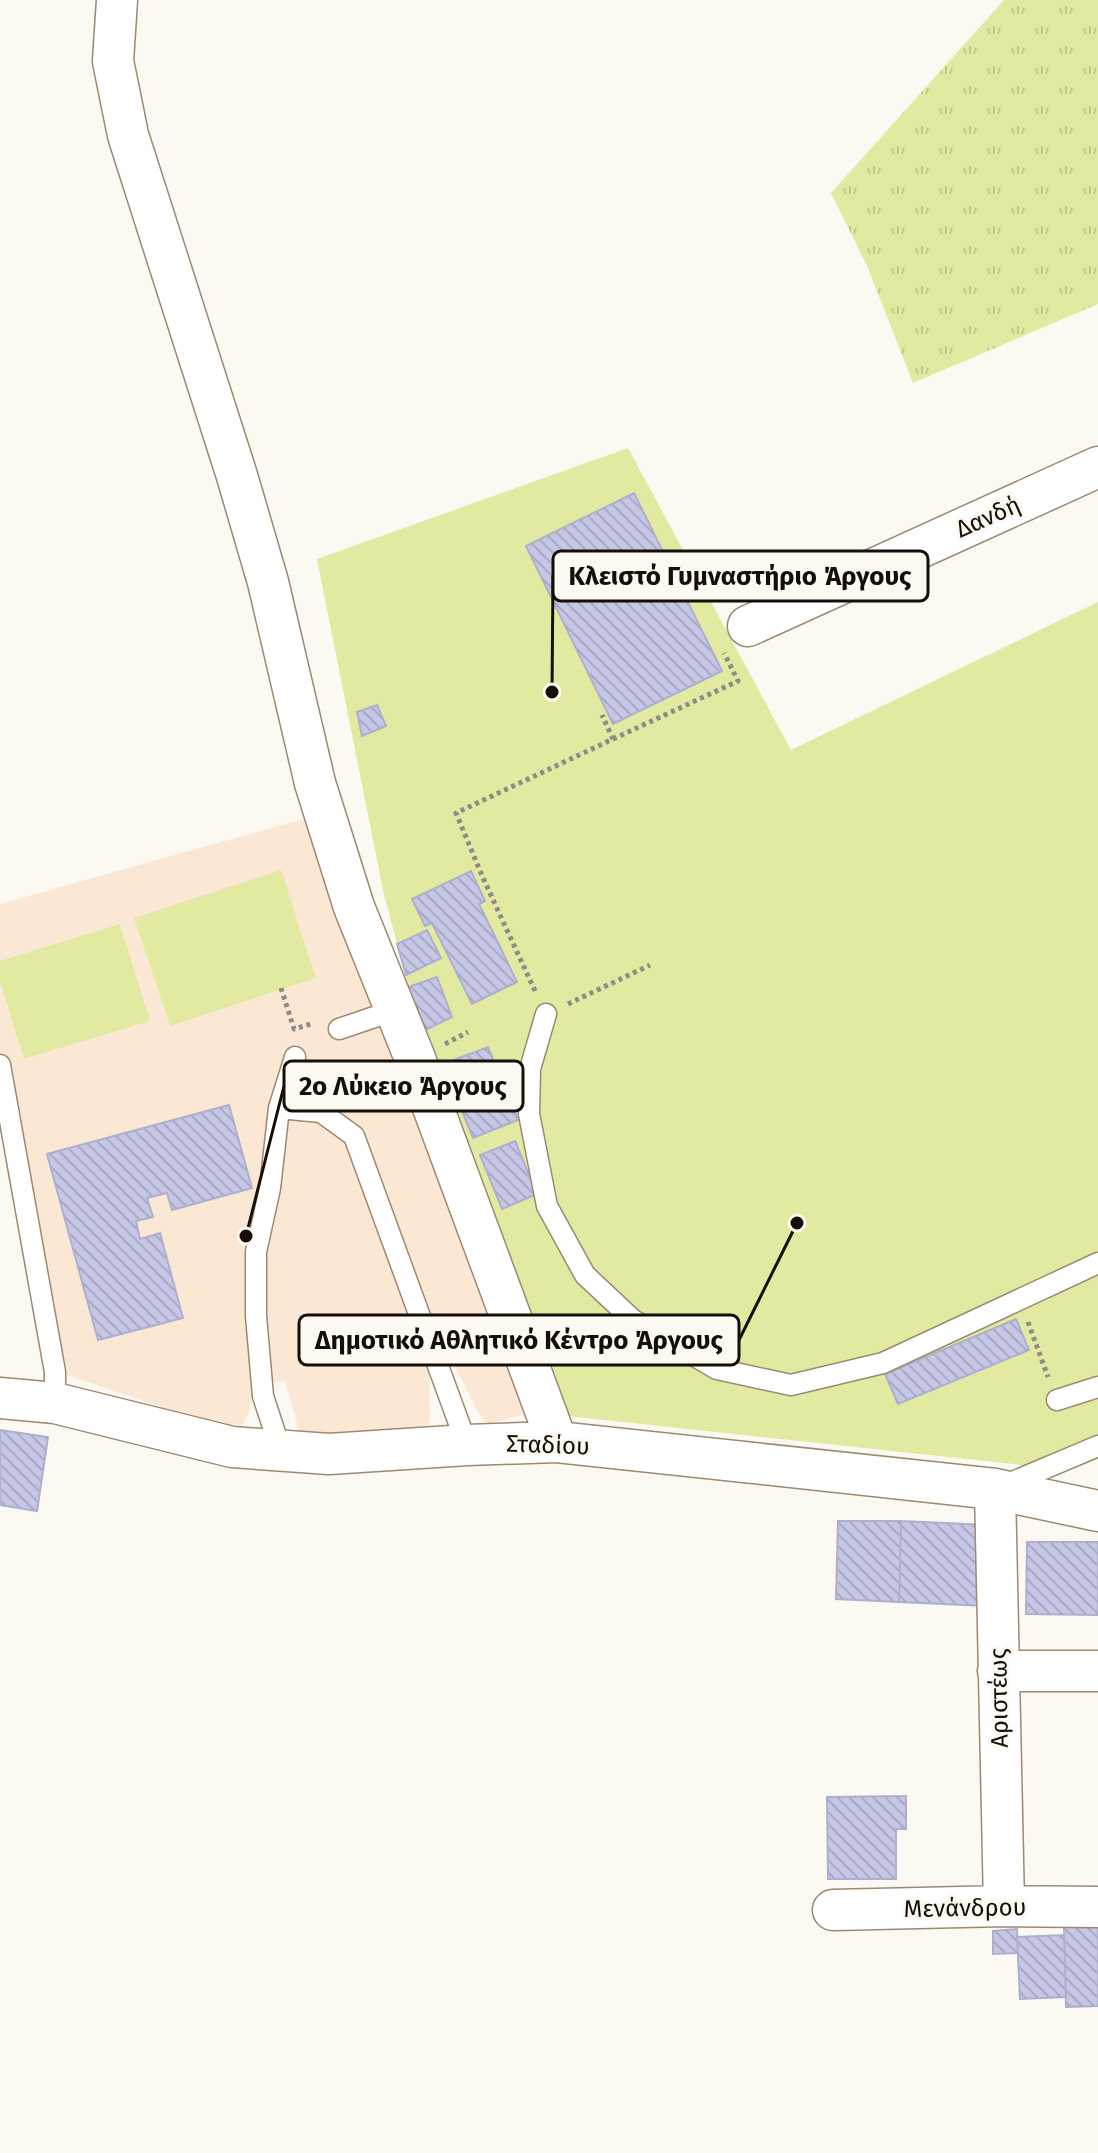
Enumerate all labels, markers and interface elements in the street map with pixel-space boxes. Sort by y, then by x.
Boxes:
street label: Δανδή [951,490,1025,544]
callout: Κλειστό Γυμναστήριο Άργους [553,551,928,601]
text: Κλειστό Γυμναστήριο Άργους [568,561,912,592]
callout: 2ο Λύκειο Άργους [284,1061,523,1111]
text: 2ο Λύκειο Άργους [299,1071,508,1102]
callout: Δημοτικό Αθλητικό Κέντρο Άργους [299,1315,739,1365]
text: Δημοτικό Αθλητικό Κέντρο Άργους [314,1325,724,1356]
street label: Σταδίου [506,1430,590,1460]
street label: Αριστέως [984,1648,1014,1748]
street label: Μενάνδρου [903,1893,1027,1923]

